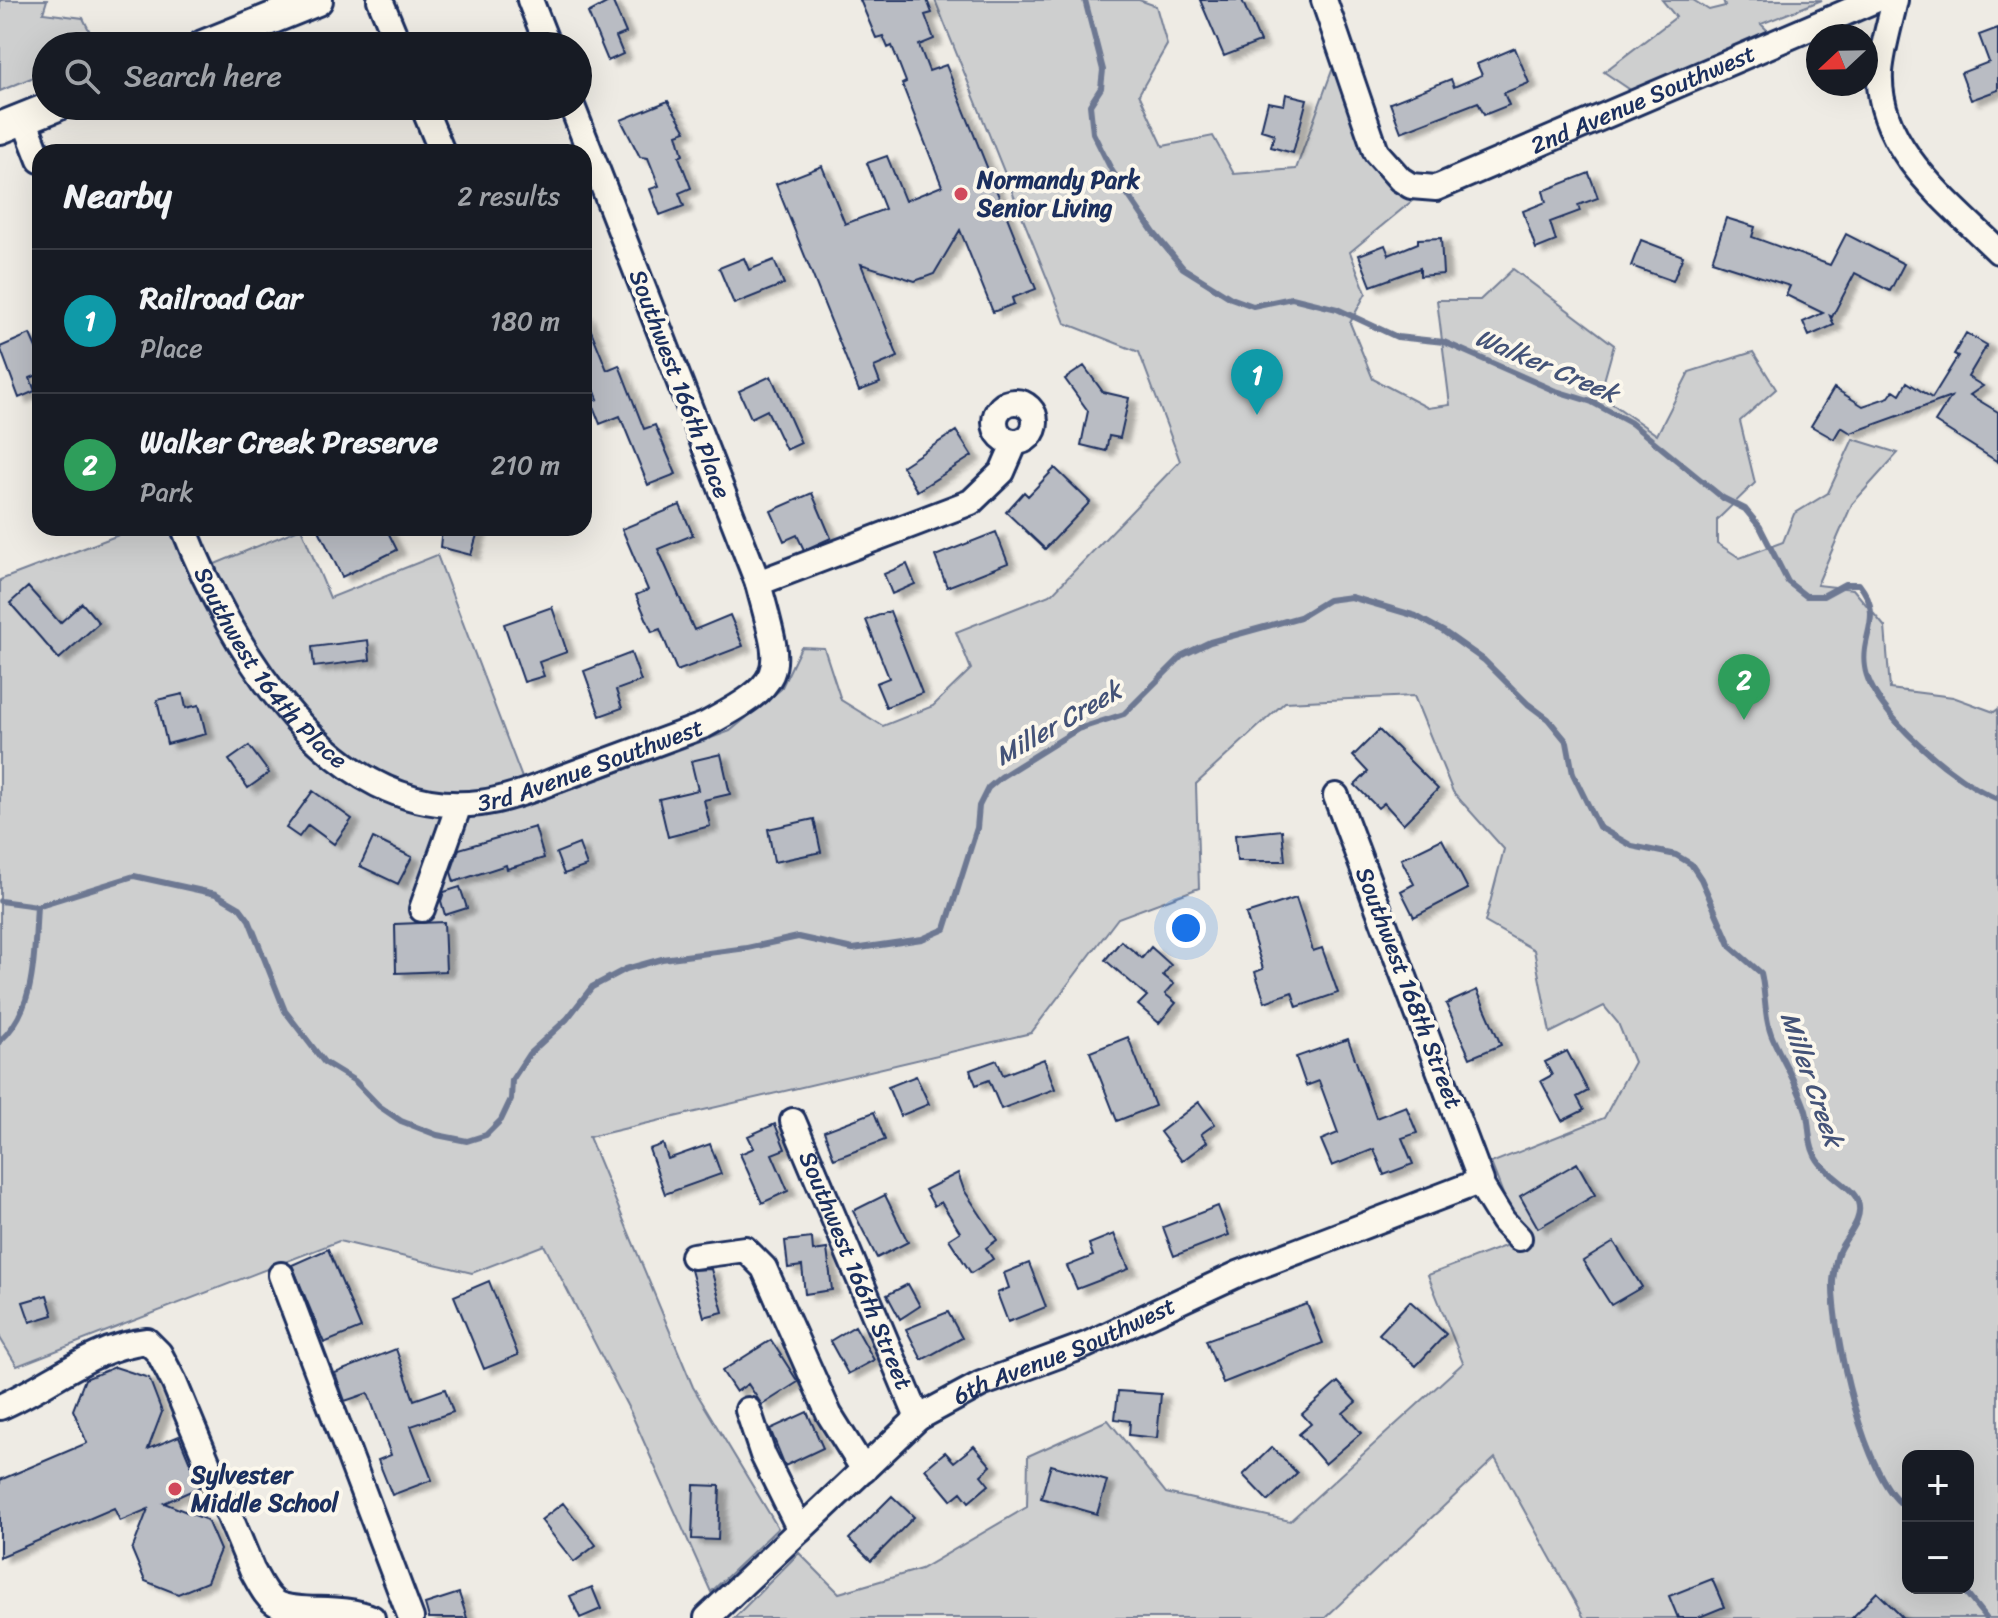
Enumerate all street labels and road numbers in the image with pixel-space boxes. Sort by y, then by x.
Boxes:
street label: 2nd Avenue Southwest [1524,33,1762,166]
street label: Southwest 166th Place [617,263,743,505]
street label: Southwest 164th Place [182,559,357,780]
street label: 3rd Avenue Southwest [475,706,710,824]
street label: Southwest 168th Street [1343,861,1475,1115]
street label: Southwest 166th Street [787,1144,925,1396]
street label: 6th Avenue Southwest [945,1285,1183,1417]

